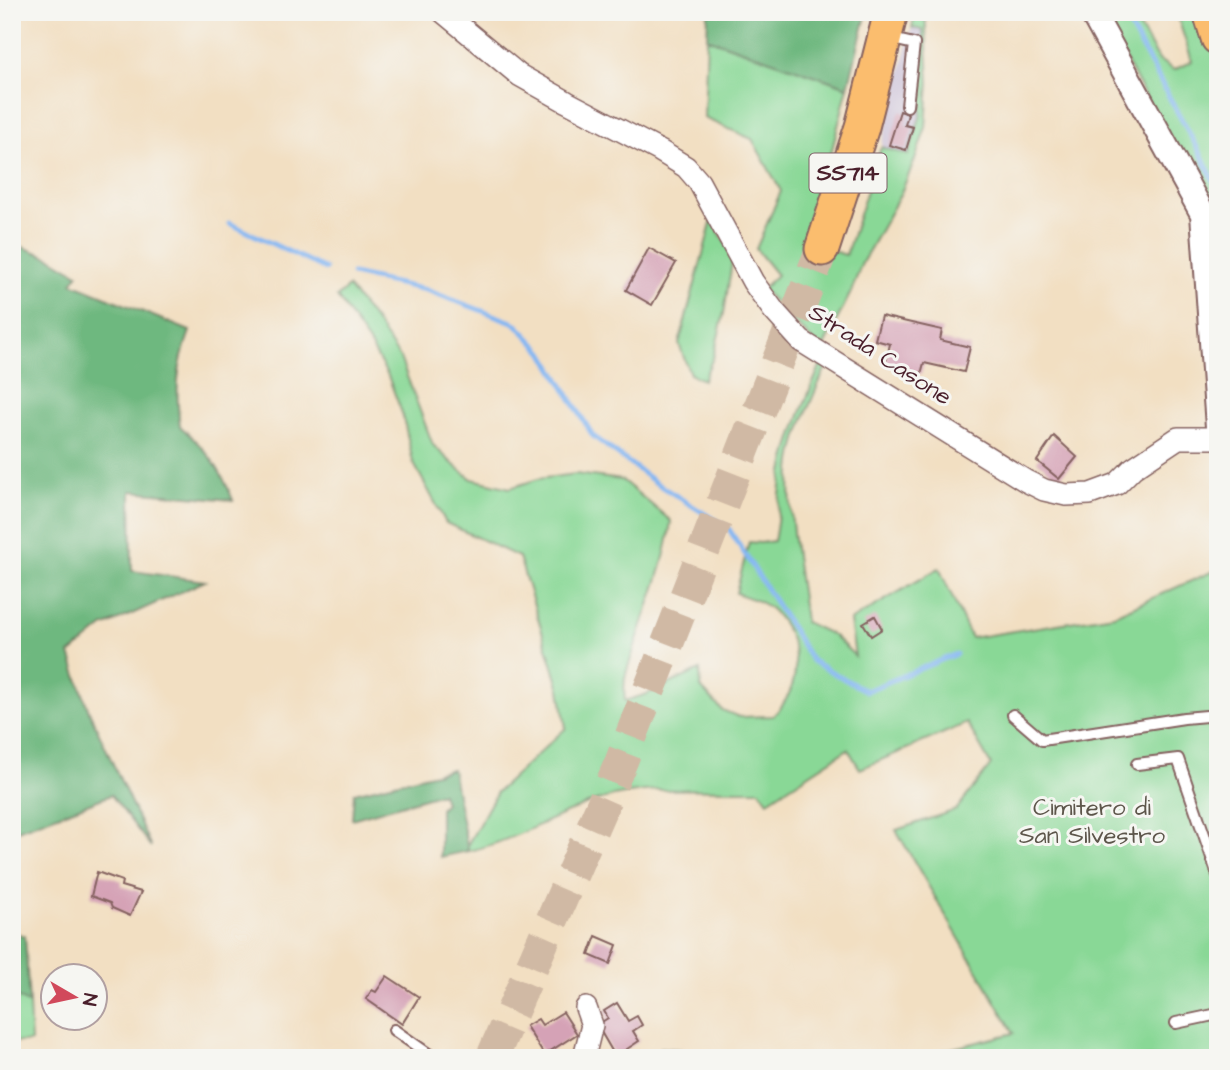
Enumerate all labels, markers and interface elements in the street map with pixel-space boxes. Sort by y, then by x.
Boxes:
road number: SS714 [810,154,886,192]
street label: Strada Casone [802,296,958,414]
park label: Cimitero di San Silvestro [1019,791,1165,853]
north arrow [38,962,108,1032]
text: N [75,991,104,1008]

